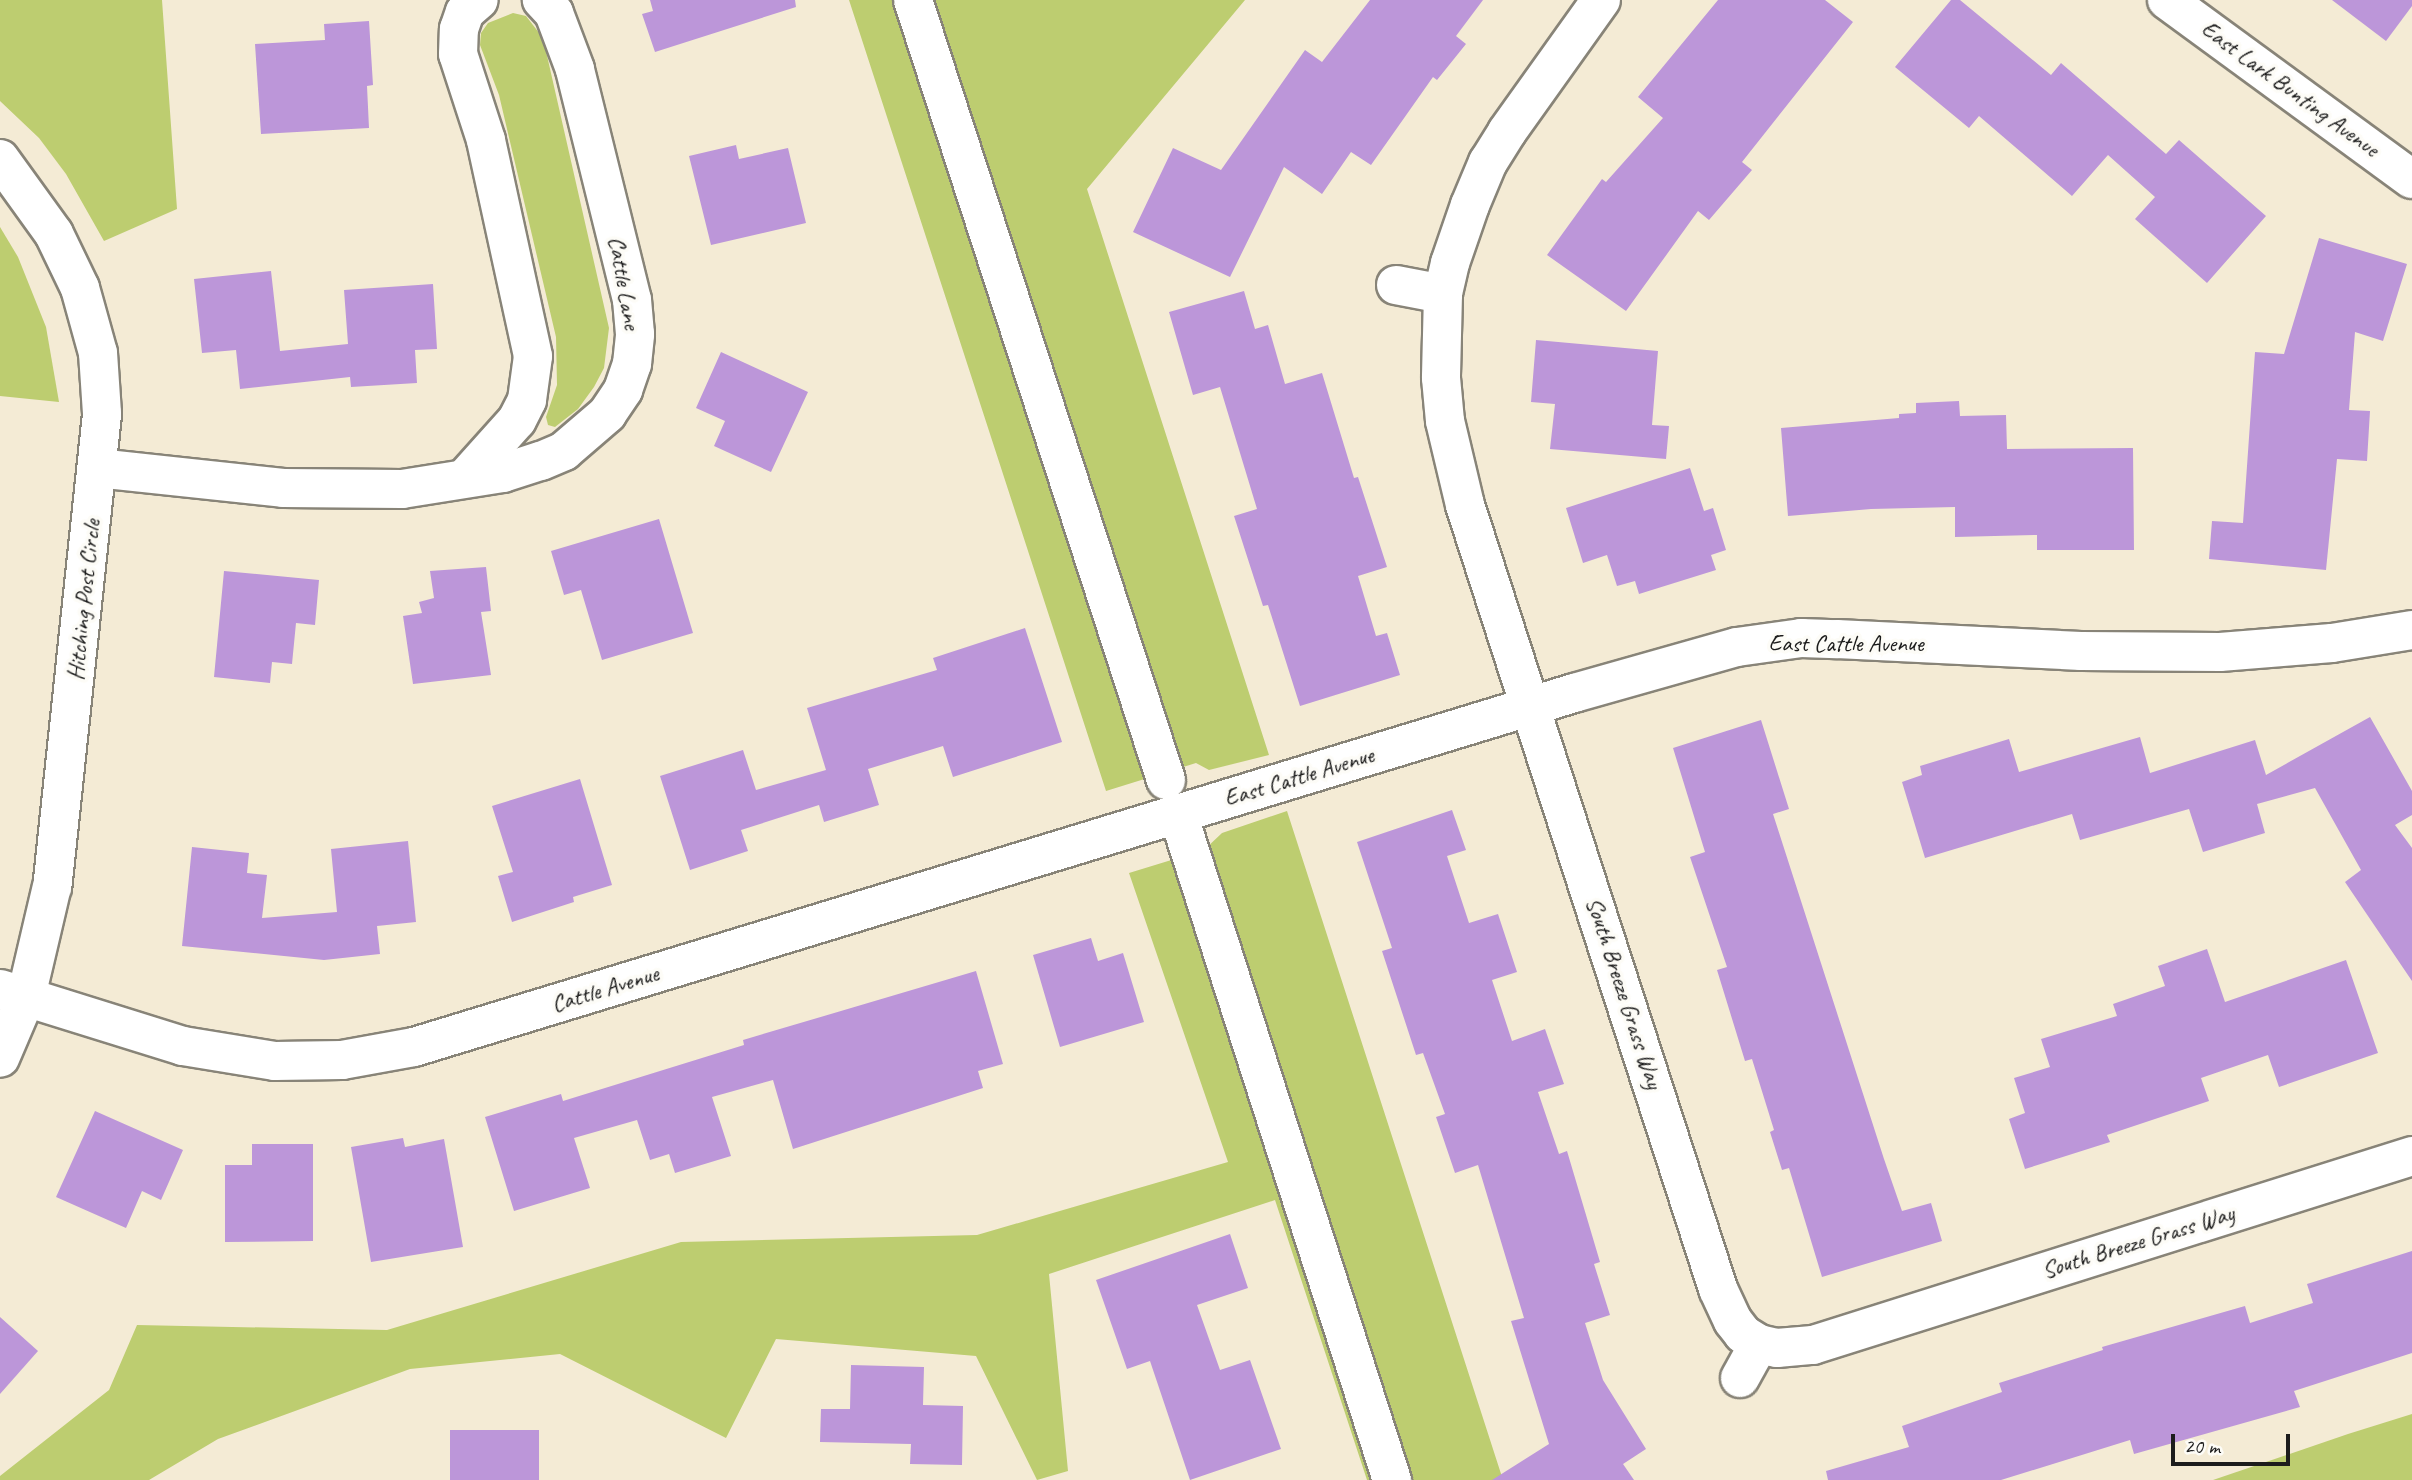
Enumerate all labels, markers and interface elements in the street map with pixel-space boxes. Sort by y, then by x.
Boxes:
street label: East Lark Bunting Avenue [2195,14,2385,164]
street label: Cattle Lane [602,234,646,332]
street label: Hitching Post Circle [61,519,107,681]
street label: East Cattle Avenue [1768,630,1924,658]
street label: East Cattle Avenue [1220,740,1378,814]
street label: South Breeze Grass Way [1579,894,1669,1092]
street label: Cattle Avenue [548,959,662,1019]
street label: South Breeze Grass Way [2038,1199,2238,1285]
scale bar [2174,1420,2293,1464]
text: 20 m [2184,1433,2220,1459]

